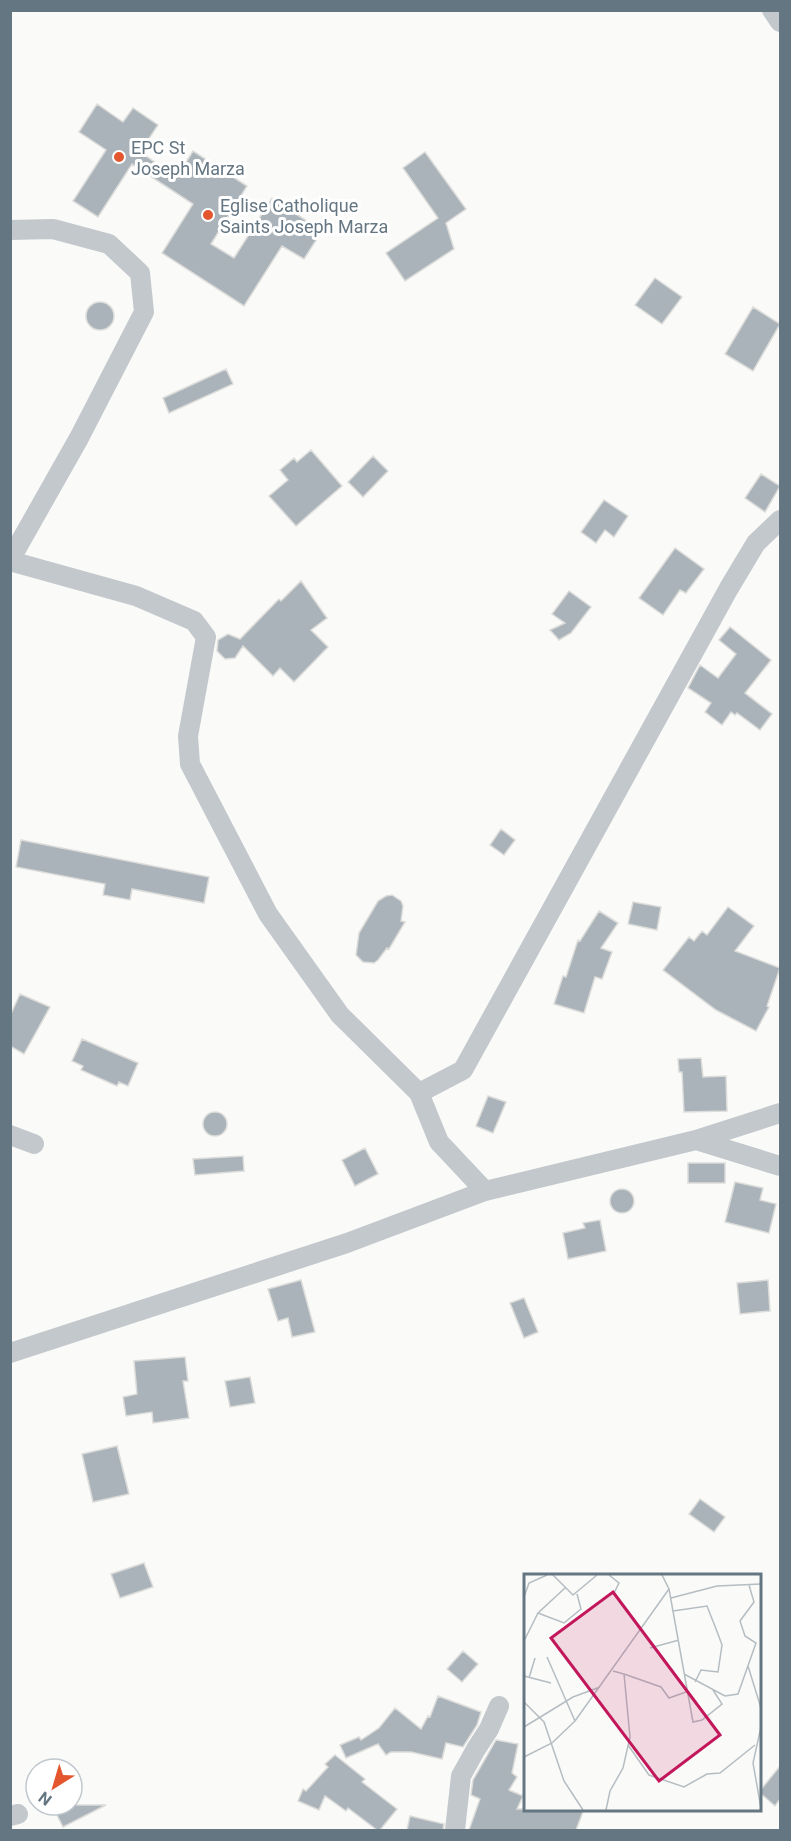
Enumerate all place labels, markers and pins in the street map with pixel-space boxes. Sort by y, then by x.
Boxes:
place label: EPC St Joseph Marza [131,137,245,179]
marker: EPC St Joseph Marza [112,150,126,164]
place label: Eglise Catholique Saints Joseph Marza [220,195,388,237]
marker: Eglise Catholique Saints Joseph Marza [201,208,215,222]

